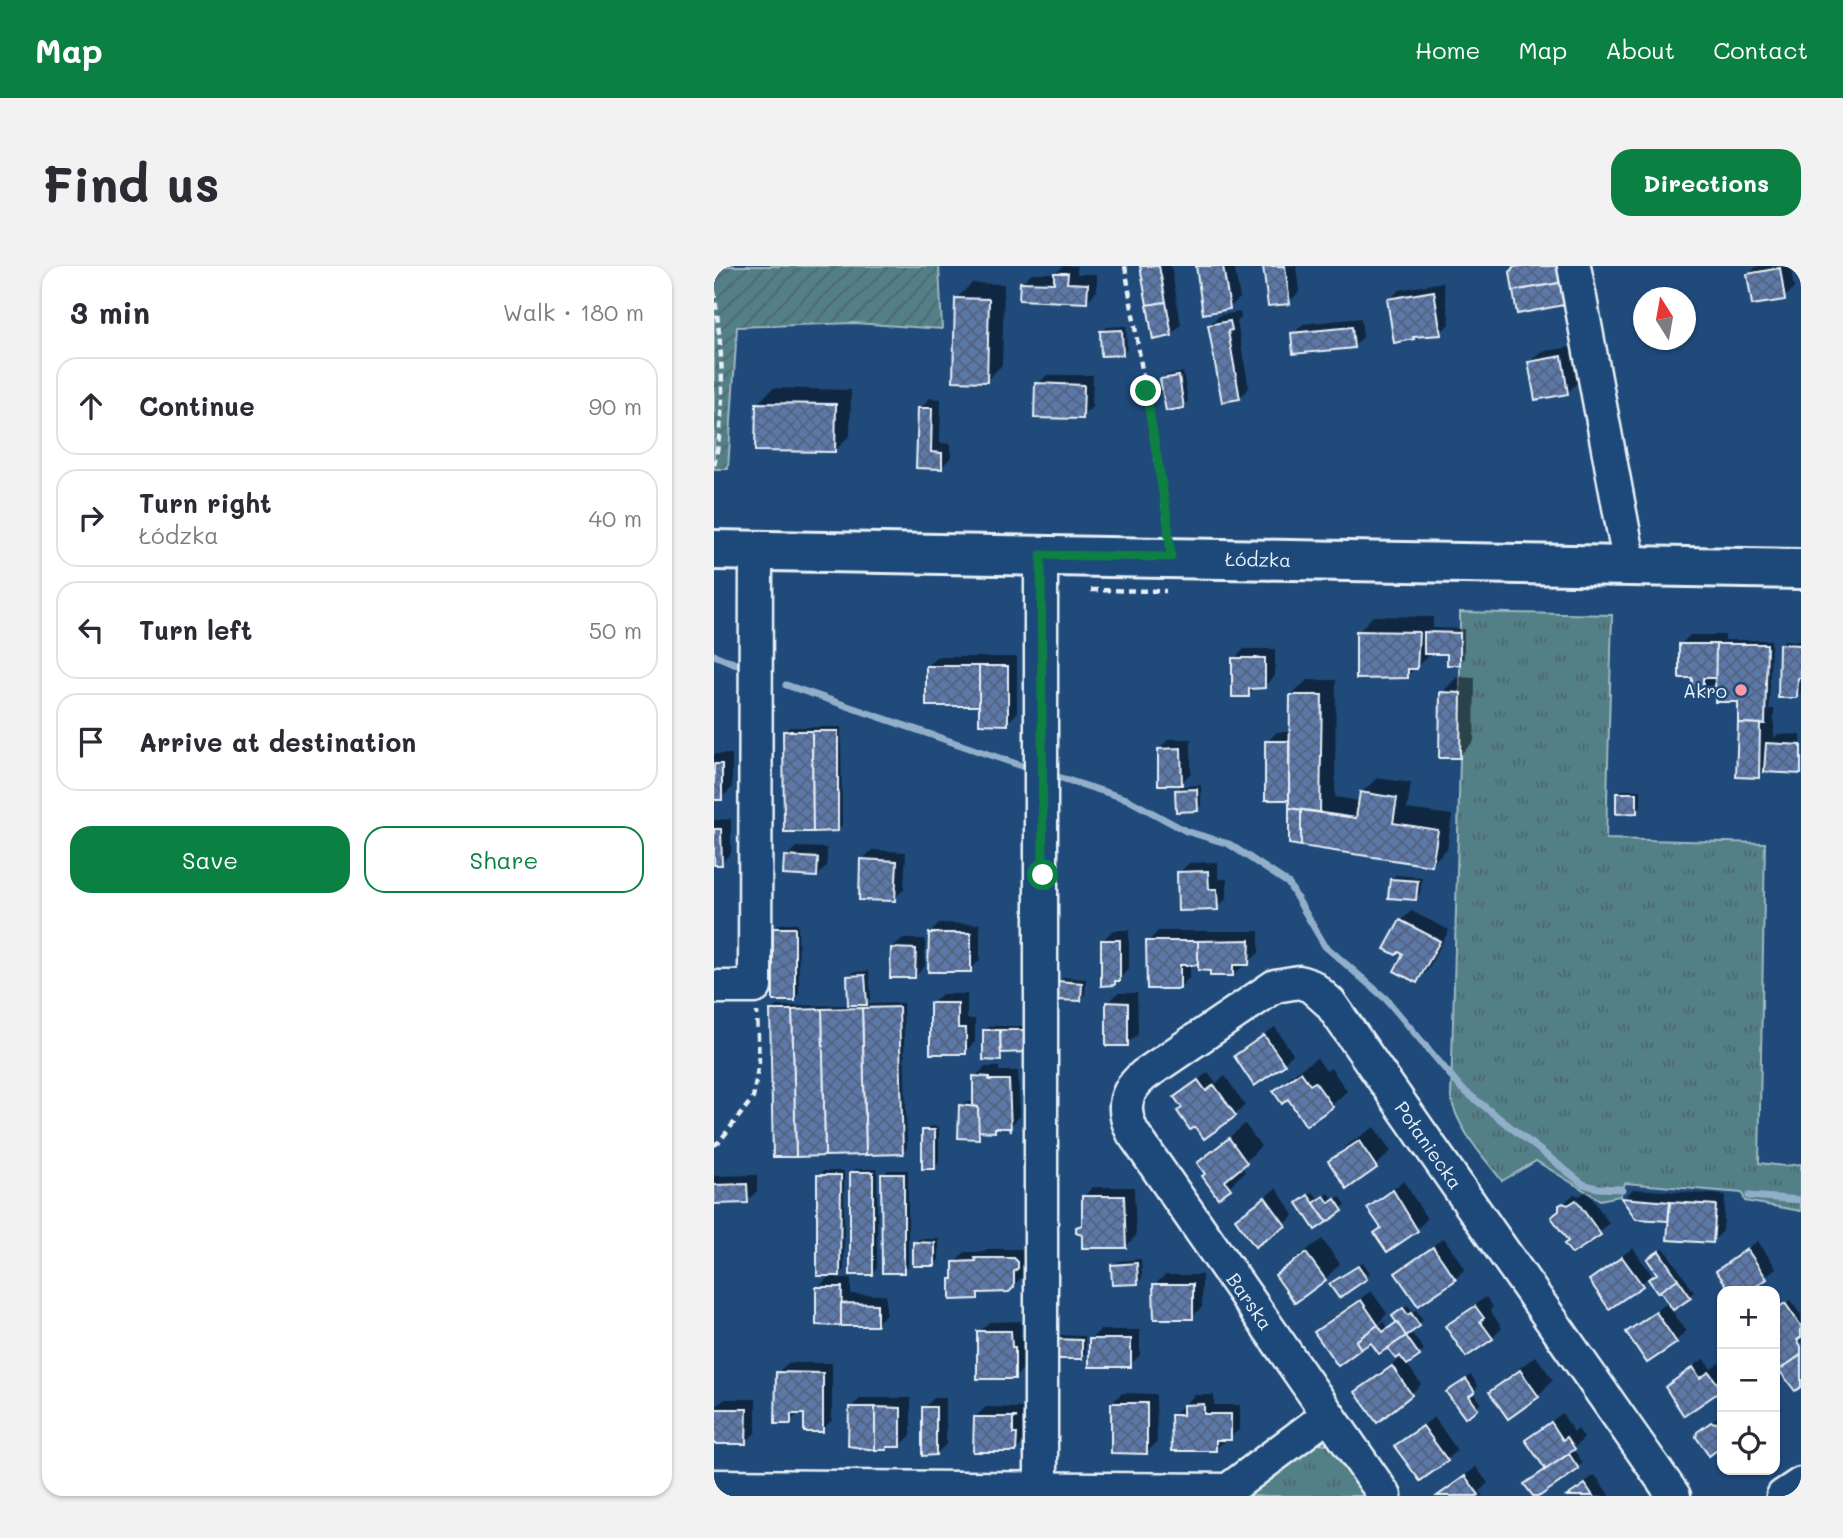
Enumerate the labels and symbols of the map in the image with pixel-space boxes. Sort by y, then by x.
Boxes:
north arrow [1633,287,1696,350]
route end [1130,375,1161,406]
street label: Łódzka [1225,546,1291,572]
place label: Akro [1683,678,1727,703]
marker: Akro [1733,682,1749,698]
route start [1027,859,1058,890]
street label: Połaniecka [1390,1096,1468,1194]
street label: Barska [1221,1267,1279,1335]

